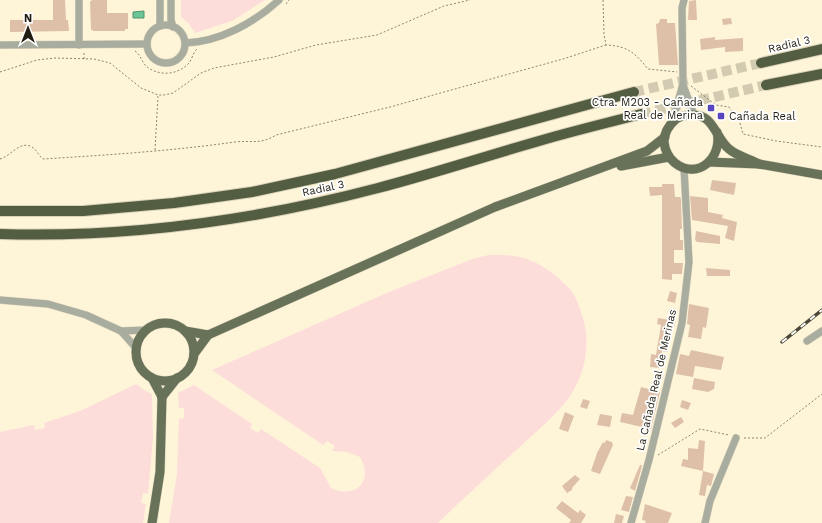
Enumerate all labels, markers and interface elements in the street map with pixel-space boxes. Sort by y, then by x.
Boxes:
north arrow [8,8,48,48]
text: N [24,12,32,25]
street label: Radial 3 [767,33,811,56]
place label: Ctra. M203 - Cañada Real de Merina [592,96,703,122]
marker: Ctra. M203 - Cañada Real de Merina [706,103,716,113]
place label: Cañada Real [729,110,796,123]
marker: Cañada Real [716,111,726,121]
street label: Radial 3 [301,178,345,199]
street label: La Cañada Real de Merinas [634,308,679,452]

